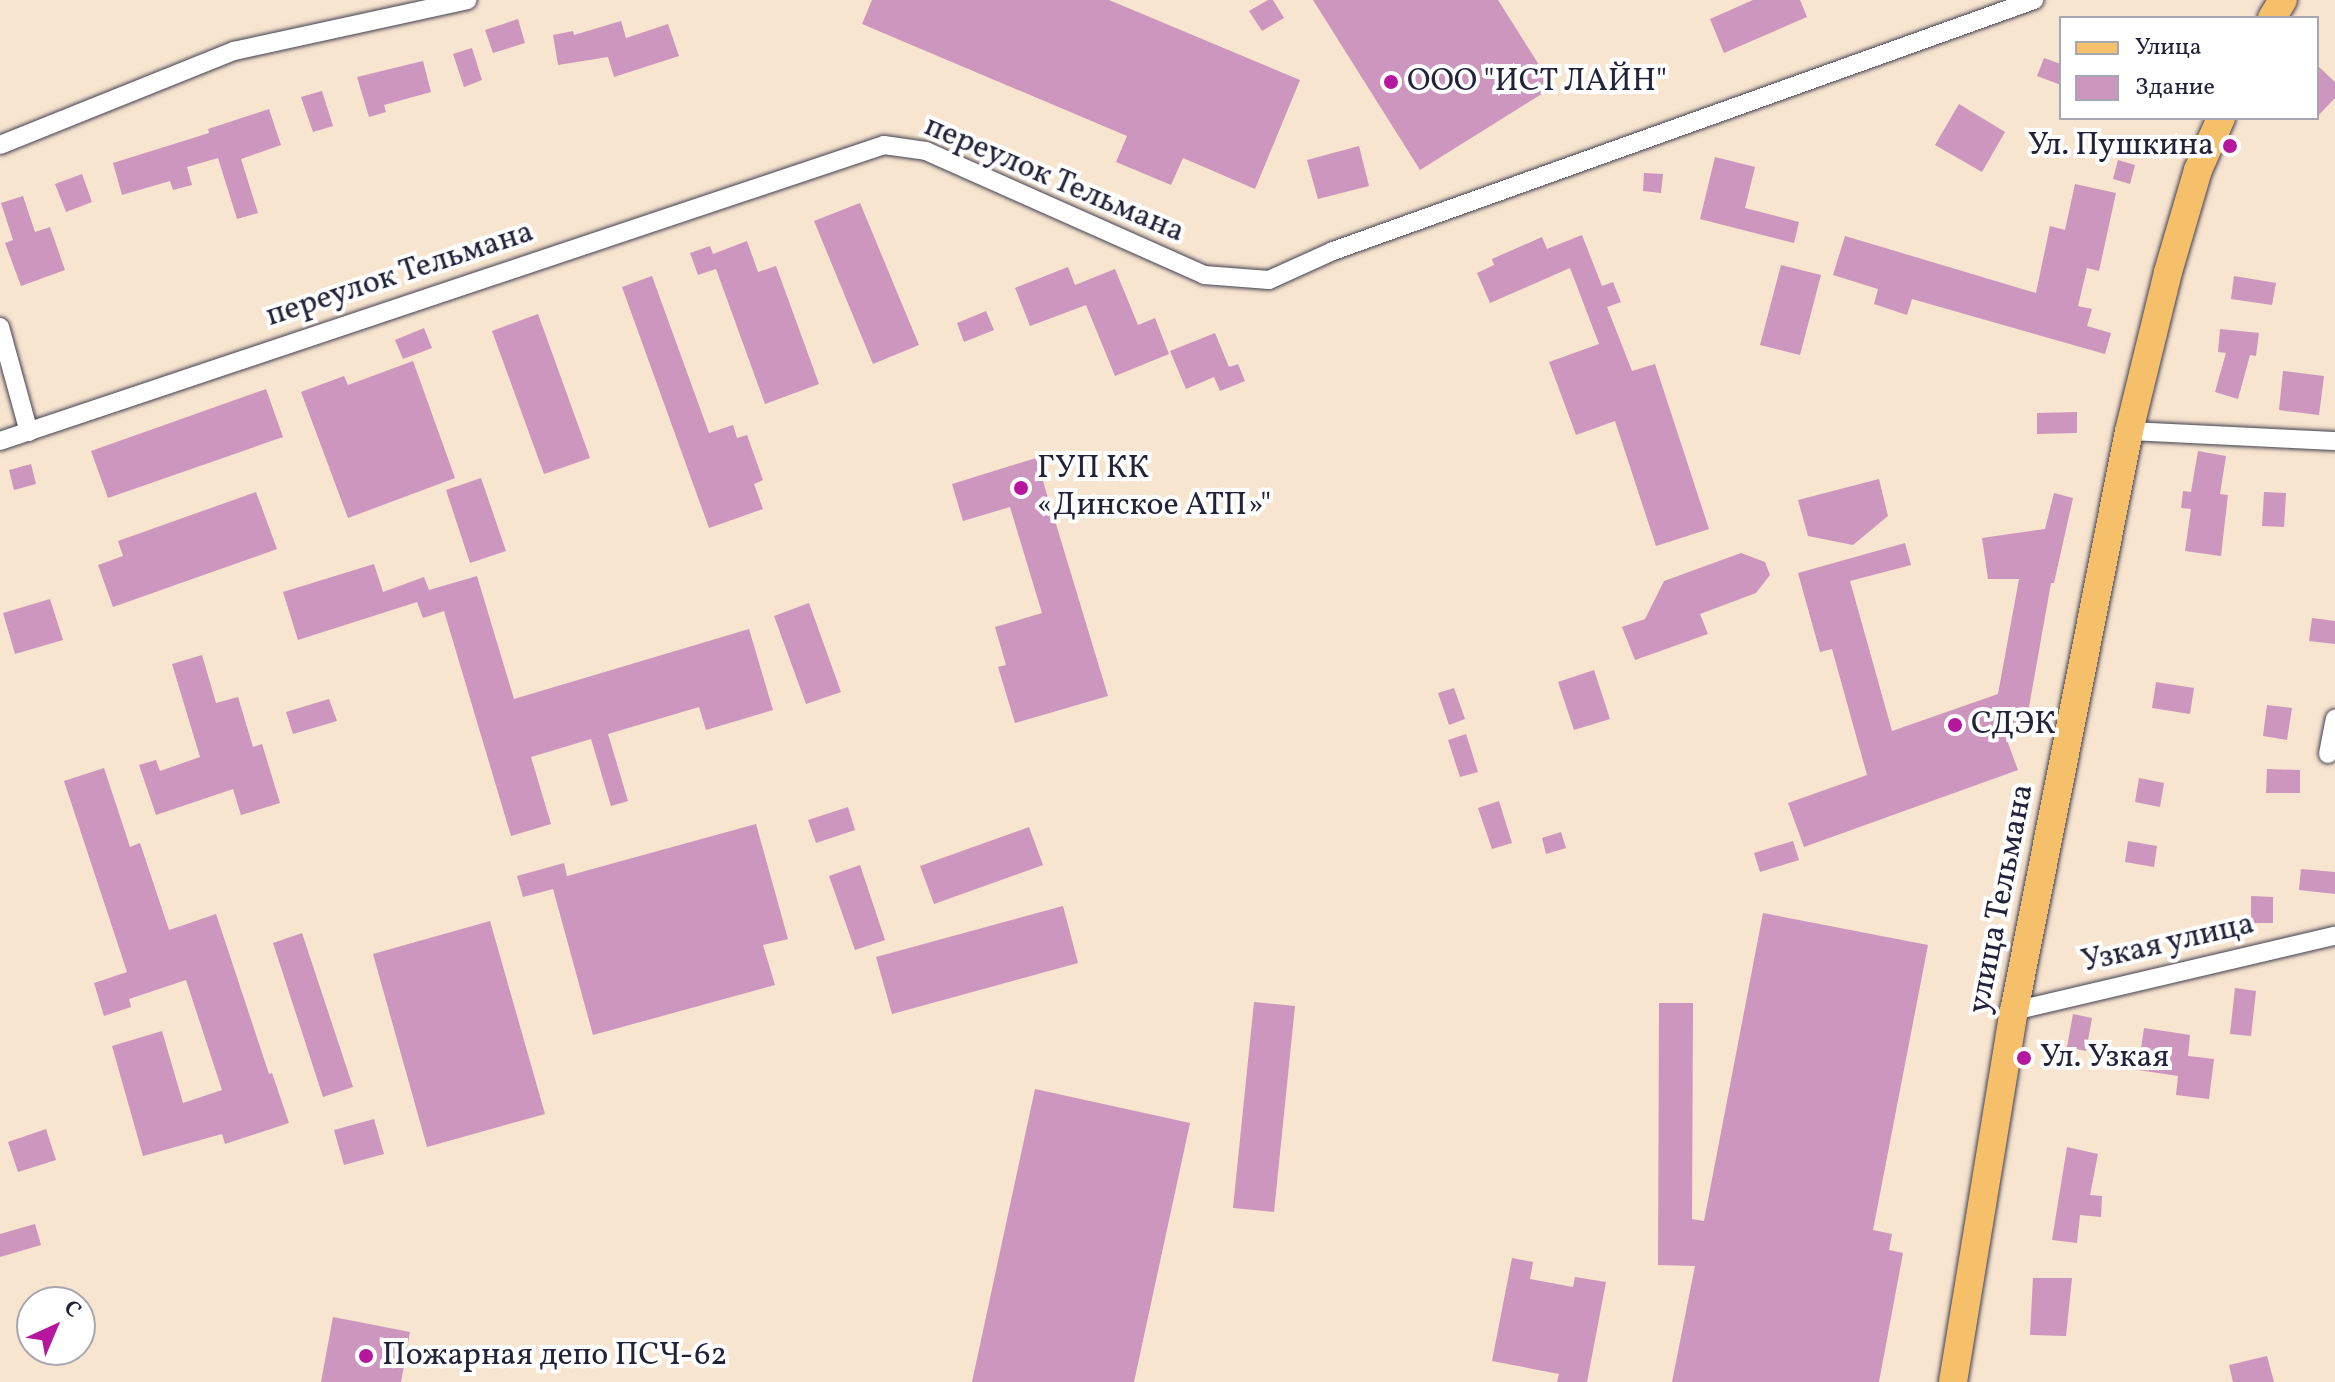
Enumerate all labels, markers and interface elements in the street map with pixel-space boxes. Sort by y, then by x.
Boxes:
legend [2059,16,2319,120]
text: Улица [2135,31,2202,65]
place label: ООО "ИСТ ЛАЙН" [1407,63,1668,101]
text: Здание [2135,71,2215,105]
marker: ООО "ИСТ ЛАЙН" [1382,73,1400,91]
street label: переулок Тельмана [918,108,1190,252]
place label: Ул. Пушкина [2028,127,2214,165]
marker: Ул. Пушкина [2221,137,2239,155]
street label: переулок Тельмана [261,214,539,336]
place label: ГУП КК «Динское АТП»" [1037,451,1271,526]
marker: ГУП КК «Динское АТП»" [1012,479,1030,497]
place label: СДЭК [1971,706,2056,744]
marker: СДЭК [1946,716,1964,734]
street label: улица Тельмана [1961,780,2043,1018]
street label: Узкая улица [2077,905,2259,983]
place label: Ул. Узкая [2040,1039,2169,1077]
marker: Ул. Узкая [2015,1049,2033,1067]
north arrow [16,1286,96,1366]
text: С [56,1294,87,1326]
place label: Пожарная депо ПСЧ-62 [382,1337,728,1375]
marker: Пожарная депо ПСЧ-62 [357,1347,375,1365]

